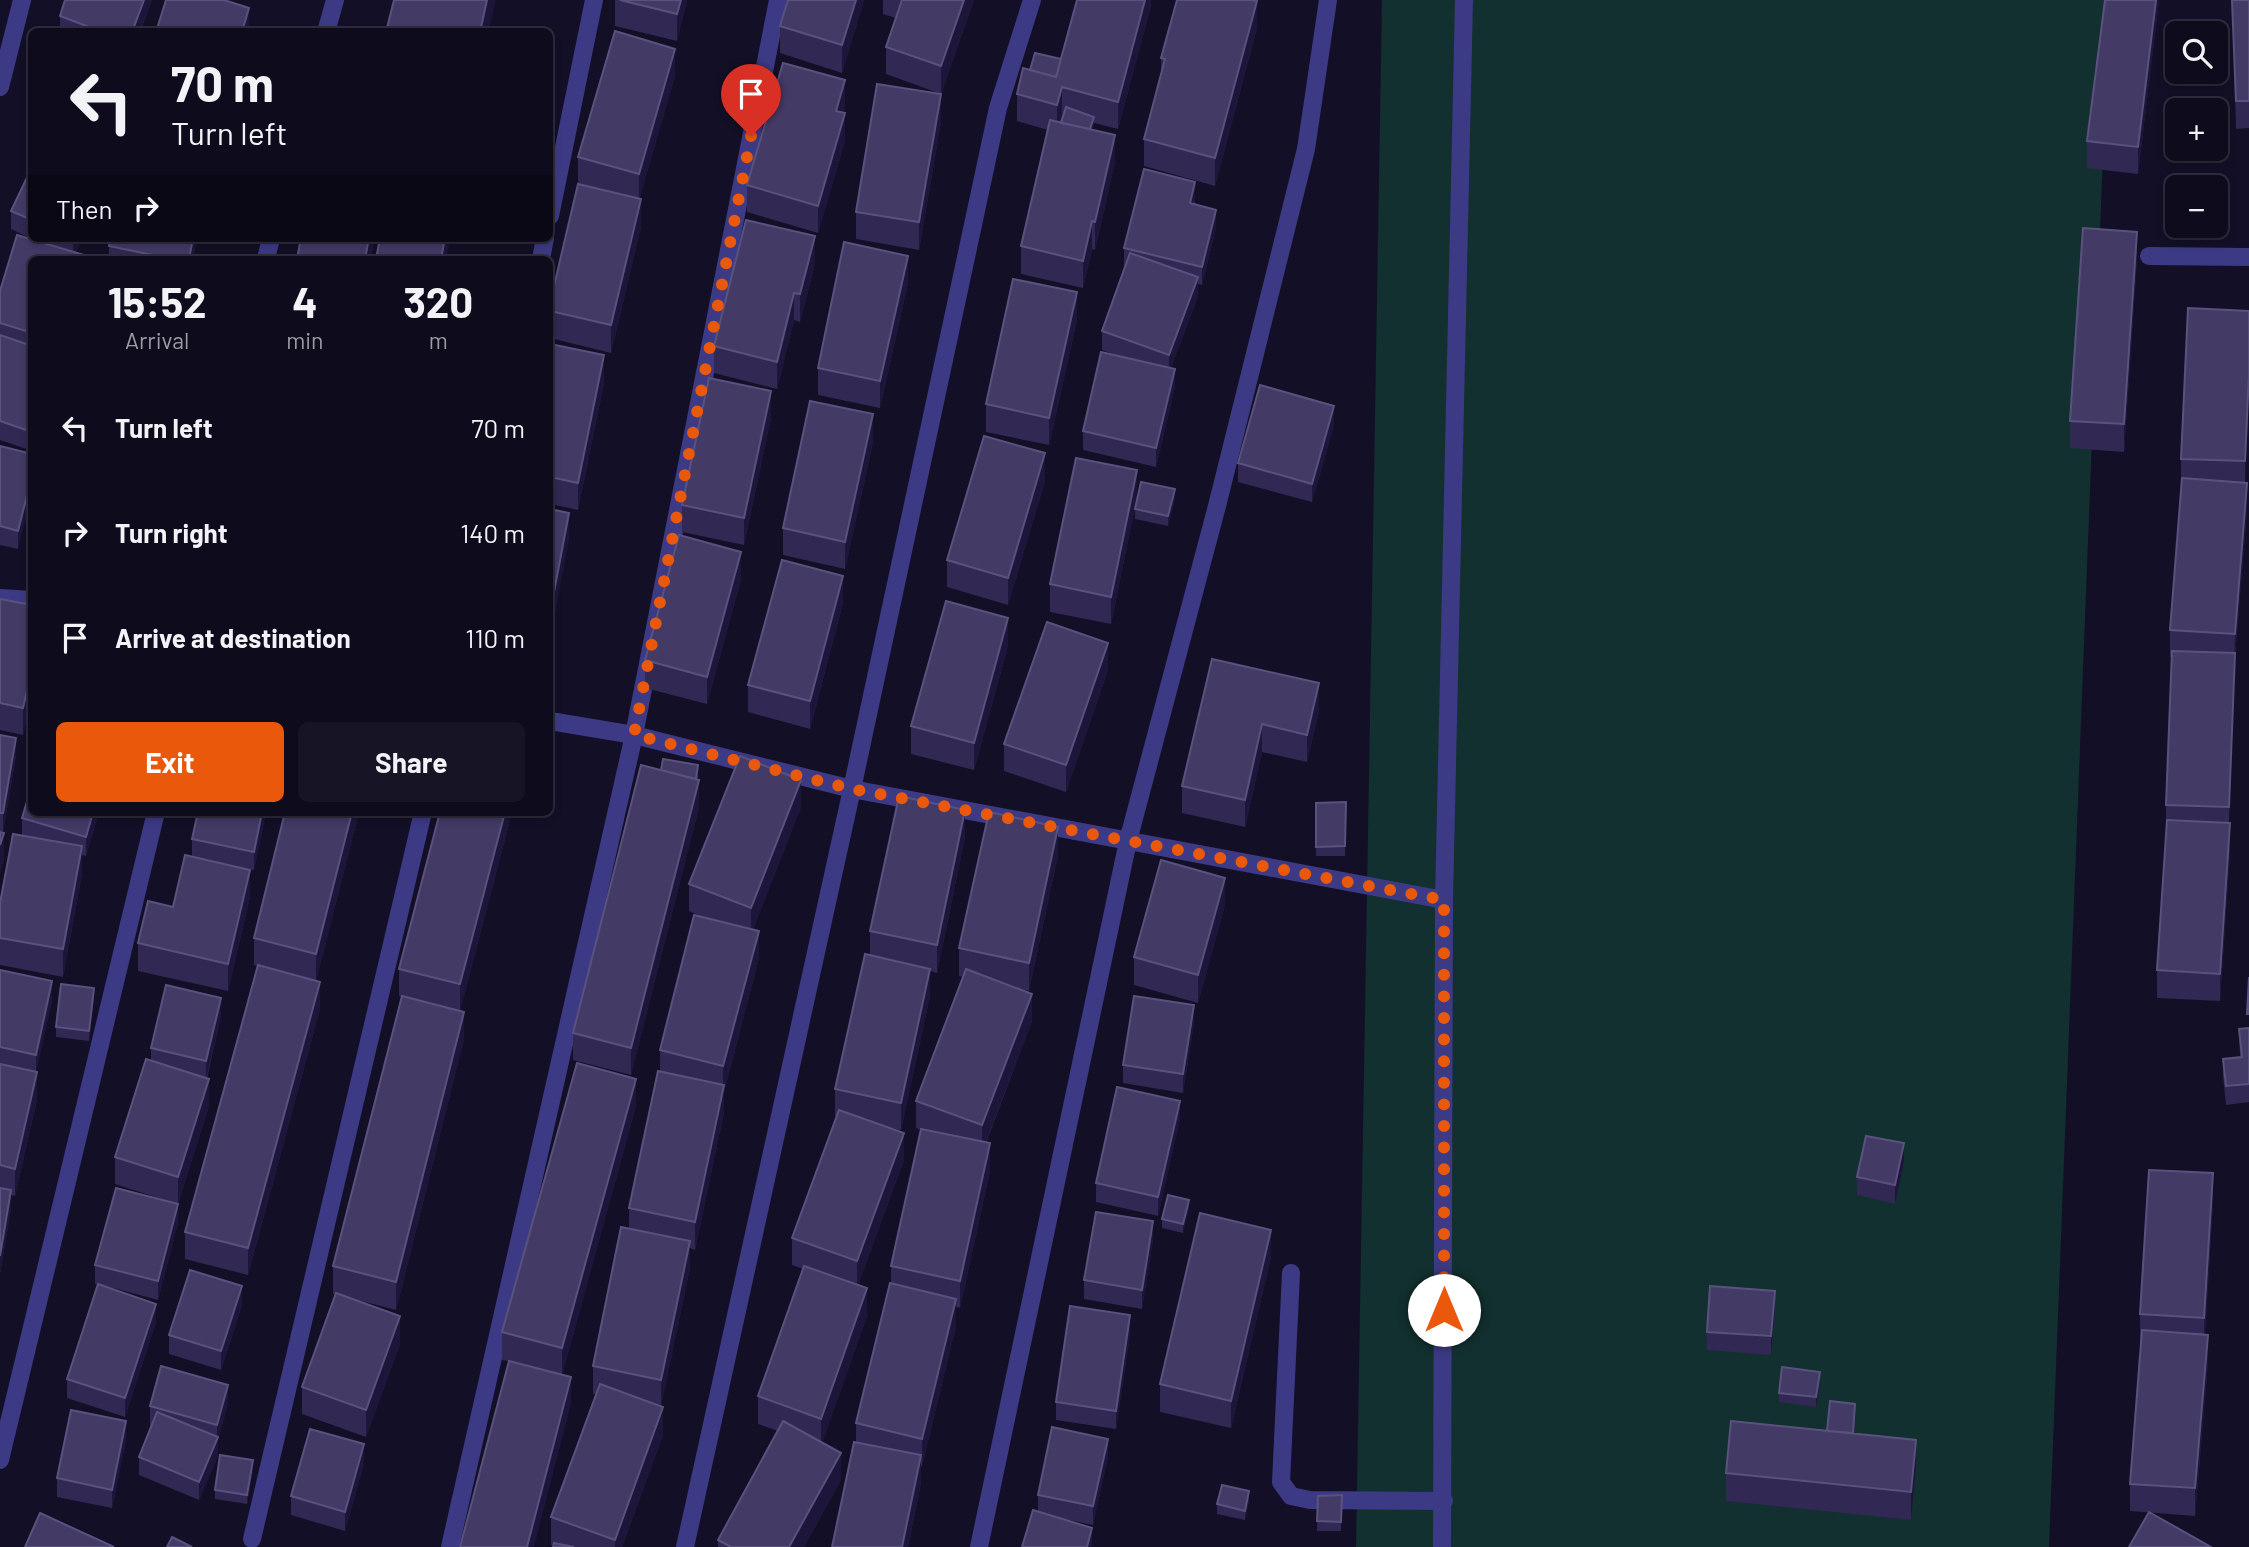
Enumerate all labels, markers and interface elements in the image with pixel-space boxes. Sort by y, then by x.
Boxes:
map controls [2165,21,2228,238]
button: search [2165,21,2228,84]
text: 70 m [171,53,274,112]
icon: left [56,56,147,147]
pin [721,64,781,136]
icon: arrive [732,75,770,113]
button: + [2165,98,2228,161]
text: Turn left [171,113,288,151]
button: − [2165,175,2228,238]
icon: right [127,189,165,227]
text: Then [56,193,113,224]
text: 15:52 [108,276,207,326]
text: 4 [292,276,318,326]
text: 320 [403,276,473,326]
text: Arrival [125,326,189,354]
text: min [286,326,324,354]
text: m [429,326,448,354]
icon: left [56,409,94,447]
text: Turn left [115,412,213,443]
text: 70 m [471,412,525,443]
icon: right [56,514,94,552]
text: Turn right [115,517,228,548]
text: 140 m [460,517,525,548]
icon: arrive [56,619,94,657]
text: Arrive at destination [115,622,351,653]
text: 110 m [465,622,525,653]
button: Exit [56,722,284,802]
button: Share [298,722,525,802]
position arrow [1407,1273,1481,1347]

